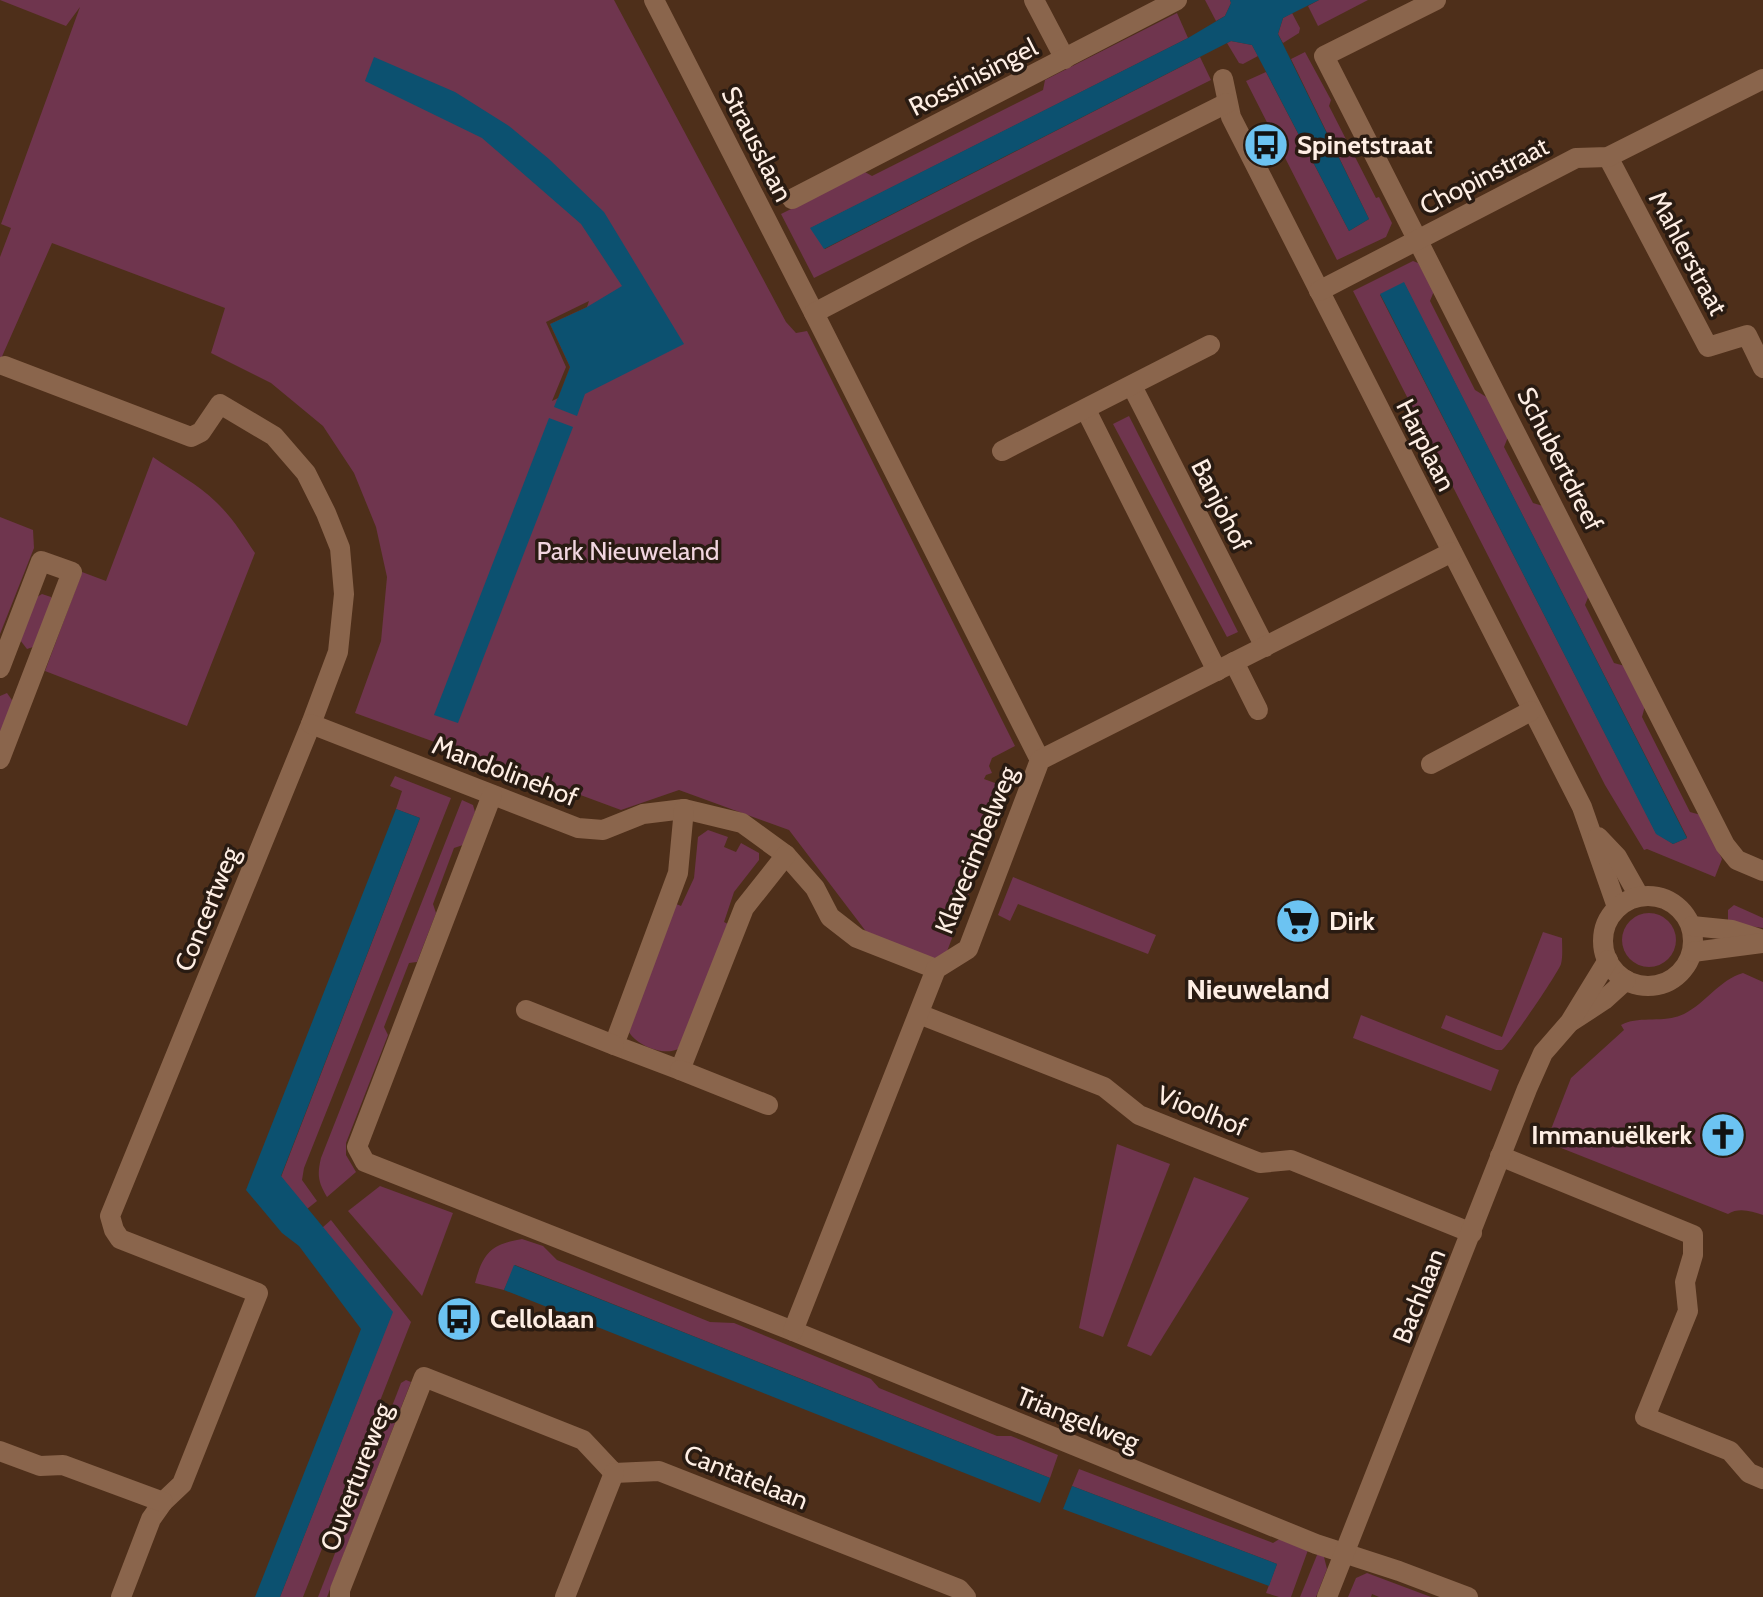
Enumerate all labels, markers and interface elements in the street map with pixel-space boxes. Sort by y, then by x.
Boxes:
street label: Rossinisingel [903,31,1043,123]
street label: Strausslaan [714,81,800,207]
bus stop icon: Spinetstraat [1242,121,1290,169]
place label: Spinetstraat [1297,129,1433,161]
street label: Chopinstraat [1414,130,1554,222]
street label: Mahlerstraat [1642,185,1734,321]
street label: Schubertdreef [1510,382,1610,536]
street label: Harplaan [1389,394,1463,496]
street label: Banjohof [1184,454,1258,557]
park label: Park Nieuweland [537,535,719,567]
street label: Mandolinehof [428,729,583,814]
street label: Klavecimbelweg [928,761,1024,938]
street label: Concertweg [168,841,247,976]
supermarket icon: Dirk [1274,897,1322,945]
place label: Dirk [1329,905,1375,937]
district label: Nieuweland [1186,972,1330,1006]
street label: Vioolhof [1152,1079,1252,1144]
church icon: Immanuëlkerk [1699,1111,1747,1159]
place label: Immanuëlkerk [1531,1119,1692,1151]
street label: Bachlaan [1386,1244,1452,1348]
bus stop icon: Cellolaan [435,1295,483,1343]
place label: Cellolaan [490,1303,594,1335]
street label: Triangelweg [1012,1380,1145,1458]
street label: Ouvertureweg [313,1397,399,1556]
street label: Cantatelaan [679,1438,813,1516]

